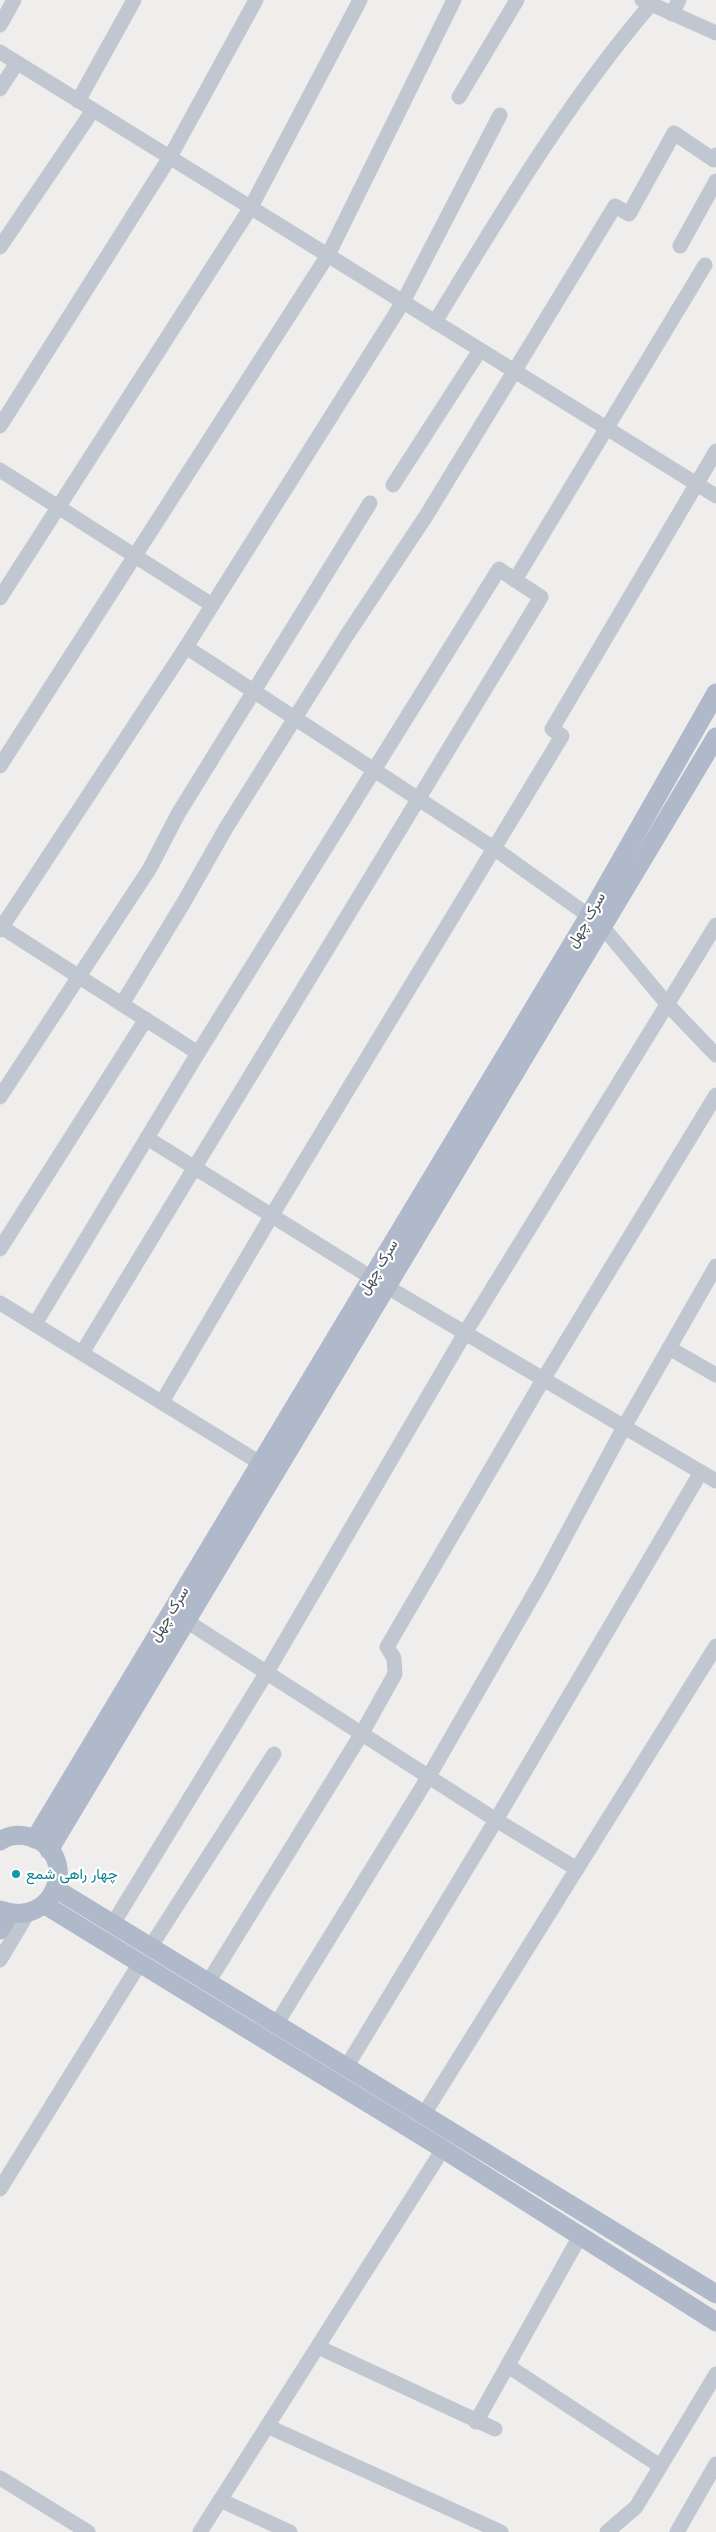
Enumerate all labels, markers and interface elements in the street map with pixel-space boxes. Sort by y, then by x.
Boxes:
street label: سرک چهل [563,889,610,951]
street label: سرک چهل [355,1236,402,1298]
street label: سرک چهل [146,1583,193,1645]
place label: چهار راهی شمع [26,1865,118,1885]
marker: چهار راهی شمع [10,1868,22,1880]

